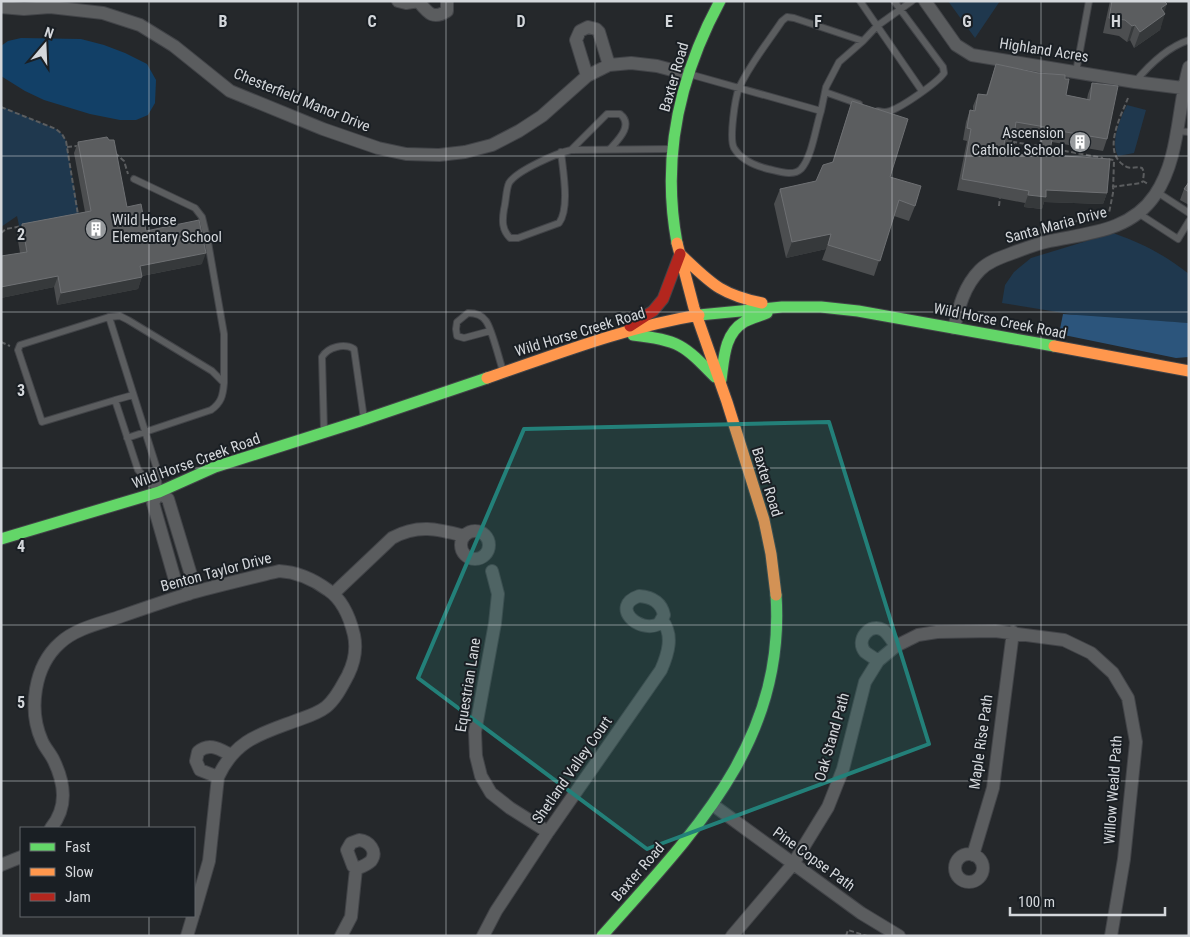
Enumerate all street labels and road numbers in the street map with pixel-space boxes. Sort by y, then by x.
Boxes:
street label: Highland Acres [998,34,1090,66]
street label: Baxter Road [655,40,693,114]
street label: Chesterfield Manor Drive [231,64,373,136]
street label: Santa Maria Drive [1003,203,1109,247]
street label: Wild Horse Creek Road [932,299,1068,343]
street label: Wild Horse Creek Road [513,304,647,360]
street label: Wild Horse Creek Road [129,429,263,493]
street label: Baxter Road [748,445,786,519]
street label: Benton Taylor Drive [159,549,273,595]
street label: Equestrian Lane [452,637,484,733]
street label: Oak Stand Path [811,691,853,783]
street label: Maple Rise Path [965,693,997,791]
street label: Shetland Valley Court [528,713,616,827]
street label: Willow Weald Path [1100,735,1126,845]
street label: Pine Copse Path [769,823,859,895]
street label: Baxter Road [608,839,668,905]

